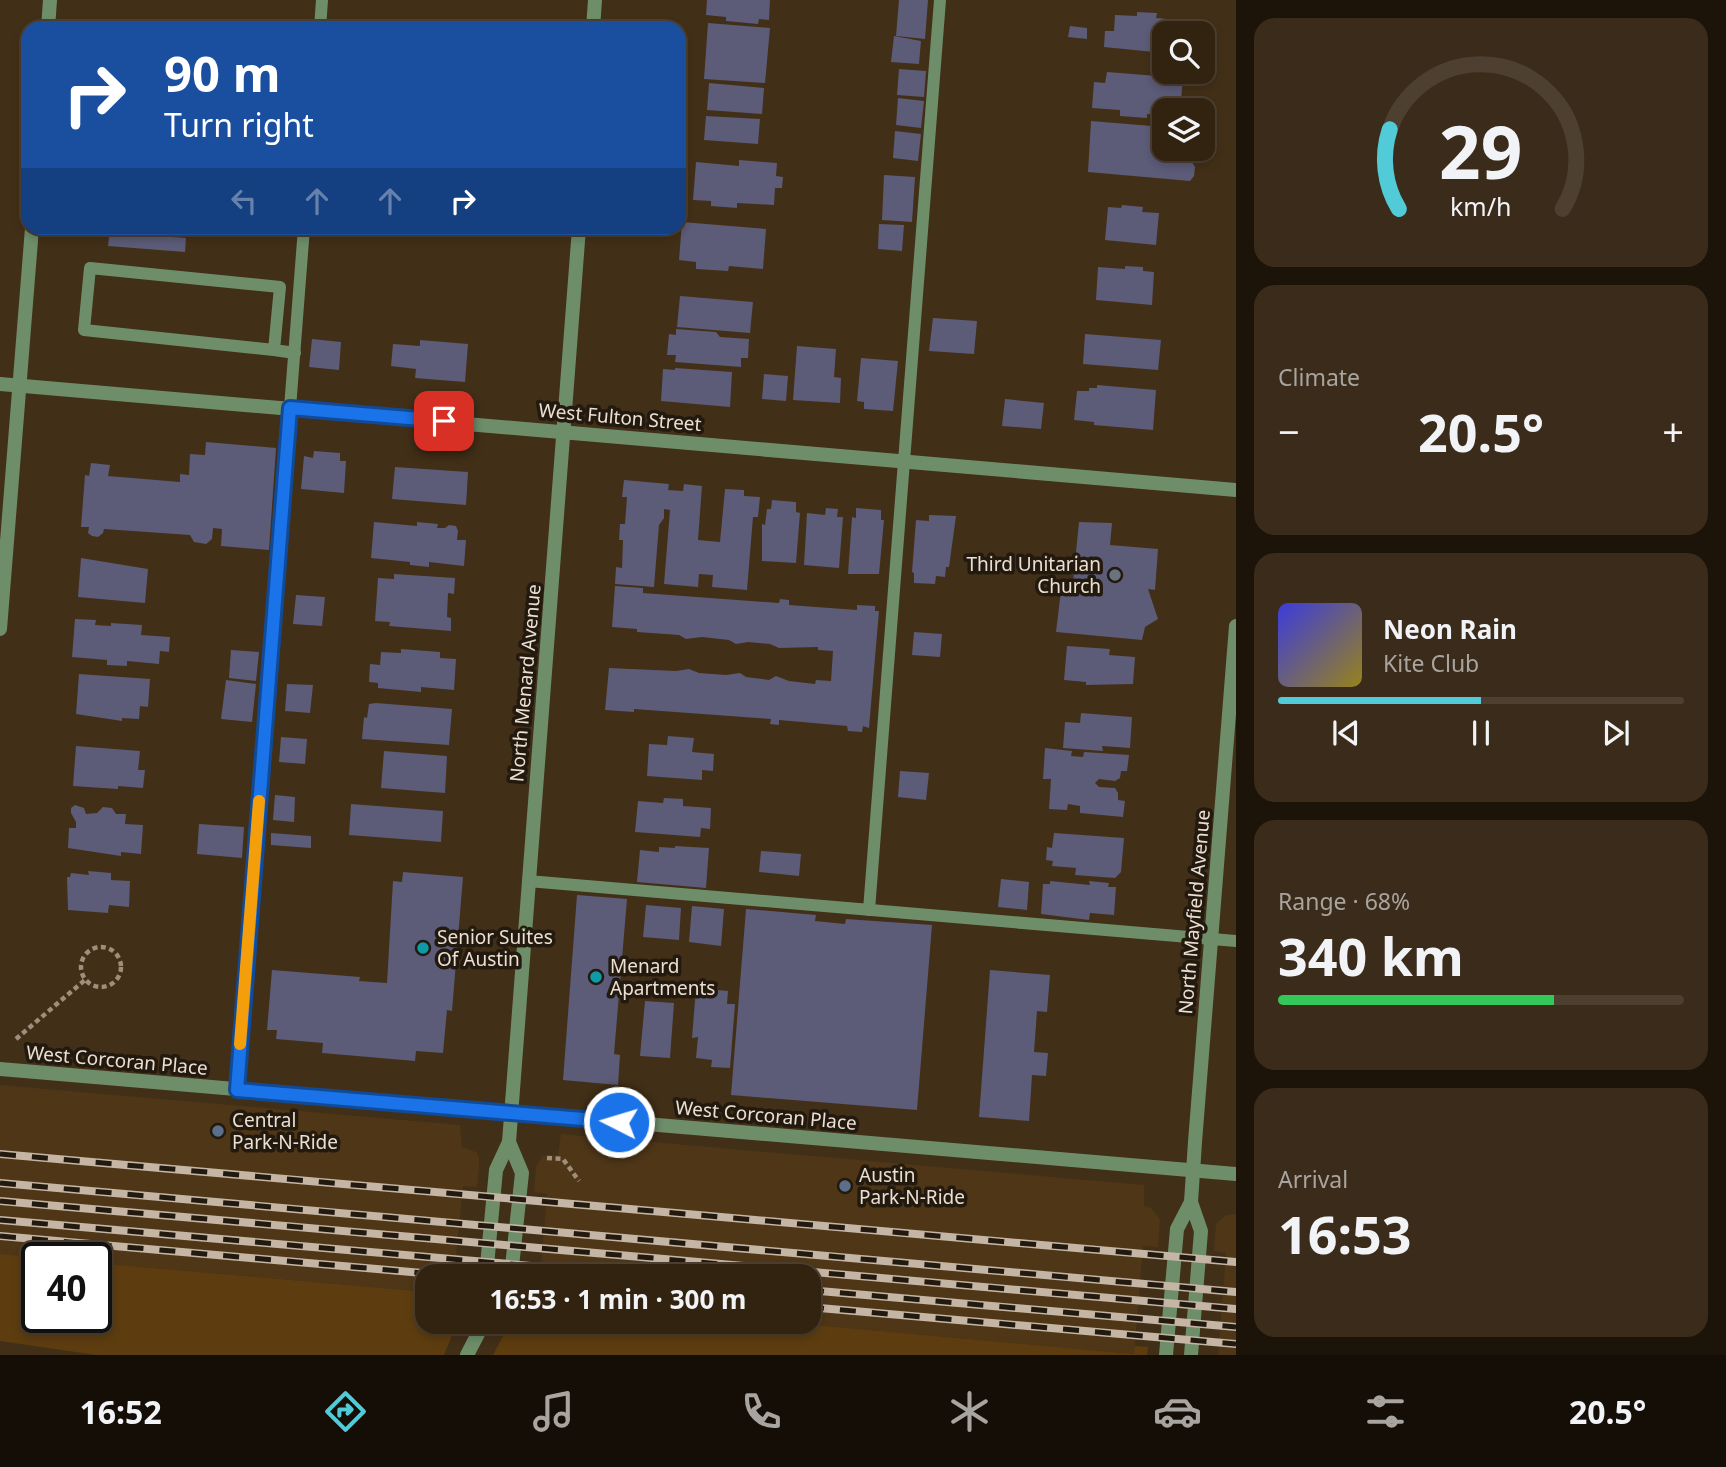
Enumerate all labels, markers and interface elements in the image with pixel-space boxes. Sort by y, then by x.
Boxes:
map controls [1152,21,1215,161]
button: search [1152,21,1215,84]
text: 90 m [164,40,281,106]
icon: right [49,49,140,140]
button: layers [1152,98,1215,161]
text: 29 [1439,101,1523,200]
text: Turn right [164,103,314,146]
icon: left [225,182,263,220]
icon: ahead [298,182,336,220]
icon: ahead [371,182,409,220]
icon: right [444,182,482,220]
text: km/h [1450,189,1512,223]
text: Climate [1278,361,1360,393]
pin [414,391,474,451]
text: 20.5° [1418,396,1544,467]
street label: West Fulton Street [537,397,703,437]
icon: arrive [425,402,463,440]
text: − [1278,405,1300,457]
text: + [1662,405,1684,457]
place label: Third Unitarian Church [966,551,1101,599]
marker: Third Unitarian Church [1107,567,1123,583]
street label: North Menard Avenue [503,583,547,783]
text: Neon Rain [1383,611,1517,647]
text: Kite Club [1383,647,1479,679]
icon: previous [1327,714,1365,752]
icon: pause [1462,714,1500,752]
icon: next [1597,714,1635,752]
street label: North Mayfield Avenue [1172,809,1216,1015]
text: Range · 68% [1278,885,1410,917]
text: 340 km [1278,920,1464,991]
place label: Senior Suites Of Austin [437,924,553,972]
marker: Senior Suites Of Austin [415,940,431,956]
place label: Menard Apartments [610,953,715,1001]
marker: Menard Apartments [588,969,604,985]
street label: West Corcoran Place [25,1039,209,1081]
position arrow [582,1085,656,1159]
street label: West Corcoran Place [674,1094,858,1136]
place label: Central Park-N-Ride [232,1107,338,1155]
marker: Central Park-N-Ride [210,1123,226,1139]
place label: Austin Park-N-Ride [859,1162,965,1210]
text: Arrival [1278,1163,1348,1195]
marker: Austin Park-N-Ride [837,1178,853,1194]
text: 16:53 [1278,1198,1412,1269]
speed limit sign: 40 [21,1242,112,1333]
text: 16:53 · 1 min · 300 m [490,1281,746,1317]
icon: directions [321,1387,370,1436]
icon: music [529,1387,578,1436]
icon: phone [737,1387,786,1436]
icon: climate [945,1387,994,1436]
icon: car [1153,1387,1202,1436]
icon: filters [1361,1387,1410,1436]
text: 16:52 [80,1390,162,1433]
text: 20.5° [1569,1390,1646,1433]

